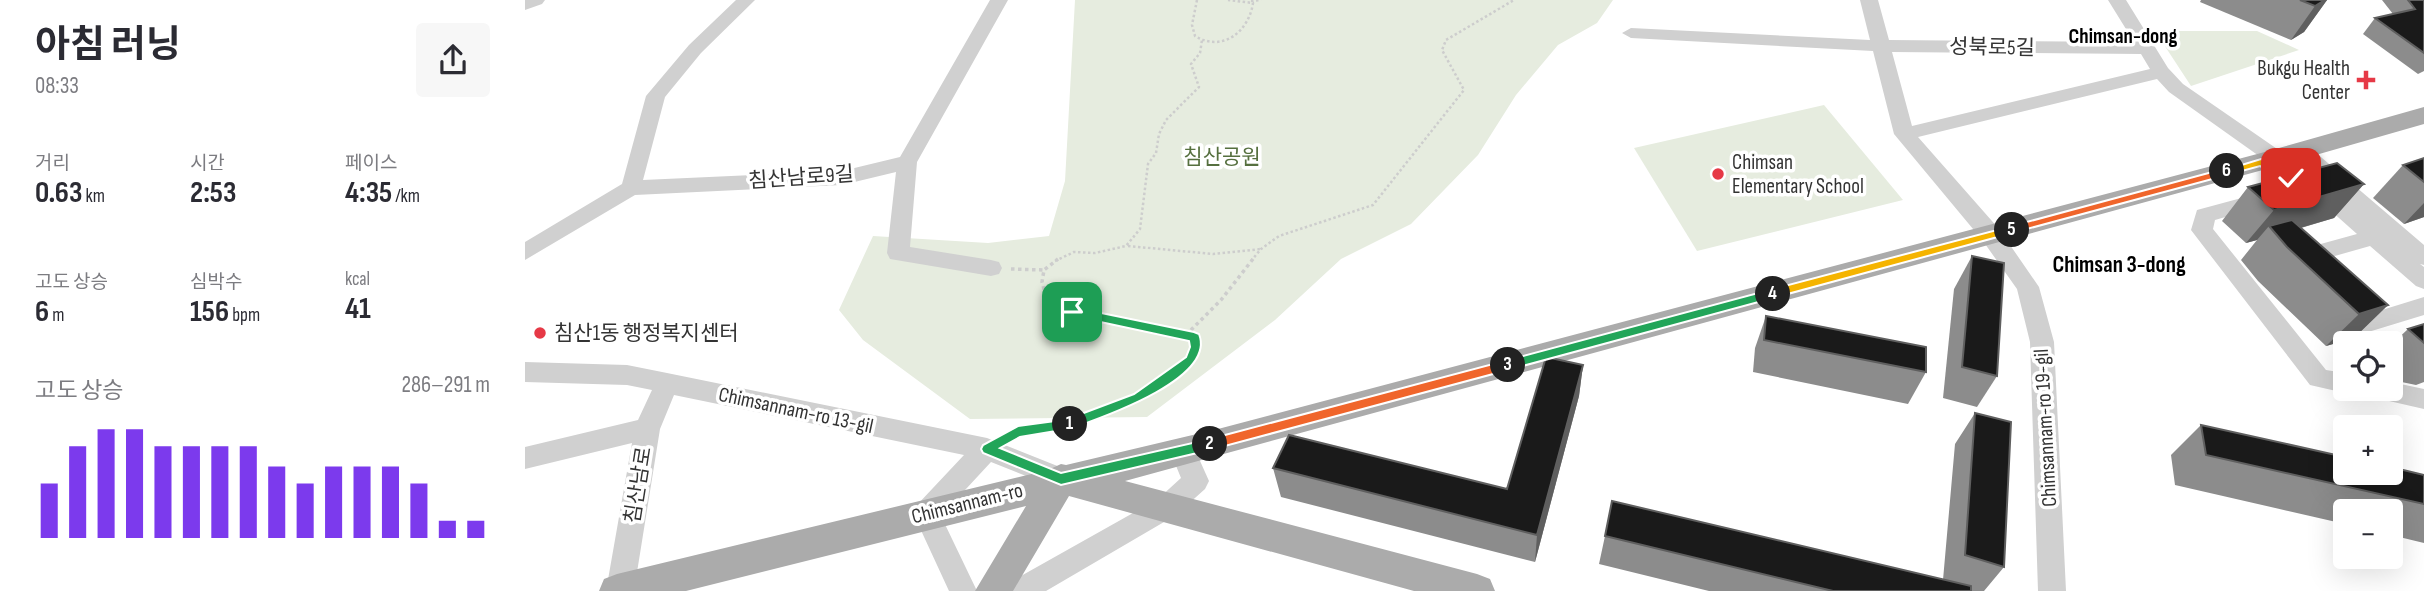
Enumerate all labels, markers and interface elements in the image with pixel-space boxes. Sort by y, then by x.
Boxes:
text: 아침 러닝 [35,23,181,68]
button: share [416,23,490,97]
district label: Chimsan-dong [2069,24,2178,49]
street label: 성북로5길 [1949,34,2035,61]
place label: Bukgu Health Center [2257,56,2350,105]
marker: Bukgu Health Center [2356,70,2376,90]
text: 08:33 [35,72,79,100]
park label: 침산공원 [1183,145,1261,170]
pin [2261,148,2321,208]
place label: Chimsan Elementary School [1732,150,1864,199]
text: 거리 [35,152,70,175]
text: 시간 [190,152,225,175]
text: 페이스 [345,152,397,175]
pin: 6 [2209,154,2245,188]
text: 6 [2222,159,2231,182]
icon: check [2272,159,2310,197]
street label: 침산남로9길 [747,161,855,194]
marker: Chimsan Elementary School [1710,166,1726,182]
text: 0.63 [35,175,82,211]
text: 2:53 [190,175,236,211]
text: 4:35 [345,175,392,211]
text: km [82,185,105,208]
text: /km [392,185,420,208]
pin: 5 [1995,212,2029,247]
text: 5 [2007,218,2016,241]
district label: Chimsan 3-dong [2052,251,2186,279]
text: kcal [345,268,370,291]
text: 고도 상승 [35,271,108,294]
text: 심박수 [190,271,242,294]
pin: 4 [1755,276,1791,312]
pin [1042,282,1102,342]
text: 4 [1768,282,1777,305]
text: 41 [345,291,371,327]
icon: arrive [1053,293,1091,331]
text: 6 [35,294,49,330]
text: 156 [190,294,229,330]
text: m [49,304,64,327]
text: bpm [229,304,260,327]
place label: 침산1동 행정복지센터 [554,321,739,346]
marker: 침산1동 행정복지센터 [532,325,548,341]
map controls [2333,331,2403,569]
button: locate [2333,331,2403,401]
pin: 3 [1490,348,1525,382]
street label: Chimsannam-ro 19-gil [2029,348,2062,508]
text: 3 [1503,353,1512,376]
text: 286–291 m [401,371,490,399]
text: 고도 상승 [35,377,123,405]
street label: Chimsannam-ro 13-gil [716,382,876,439]
pin: 1 [1053,406,1087,442]
text: 1 [1066,412,1073,435]
button: + [2333,415,2403,485]
pin: 2 [1193,426,1227,462]
text: 2 [1205,432,1214,455]
street label: 침산남로 [620,445,657,525]
street label: Chimsannam-ro [909,478,1025,529]
button: − [2333,499,2403,569]

